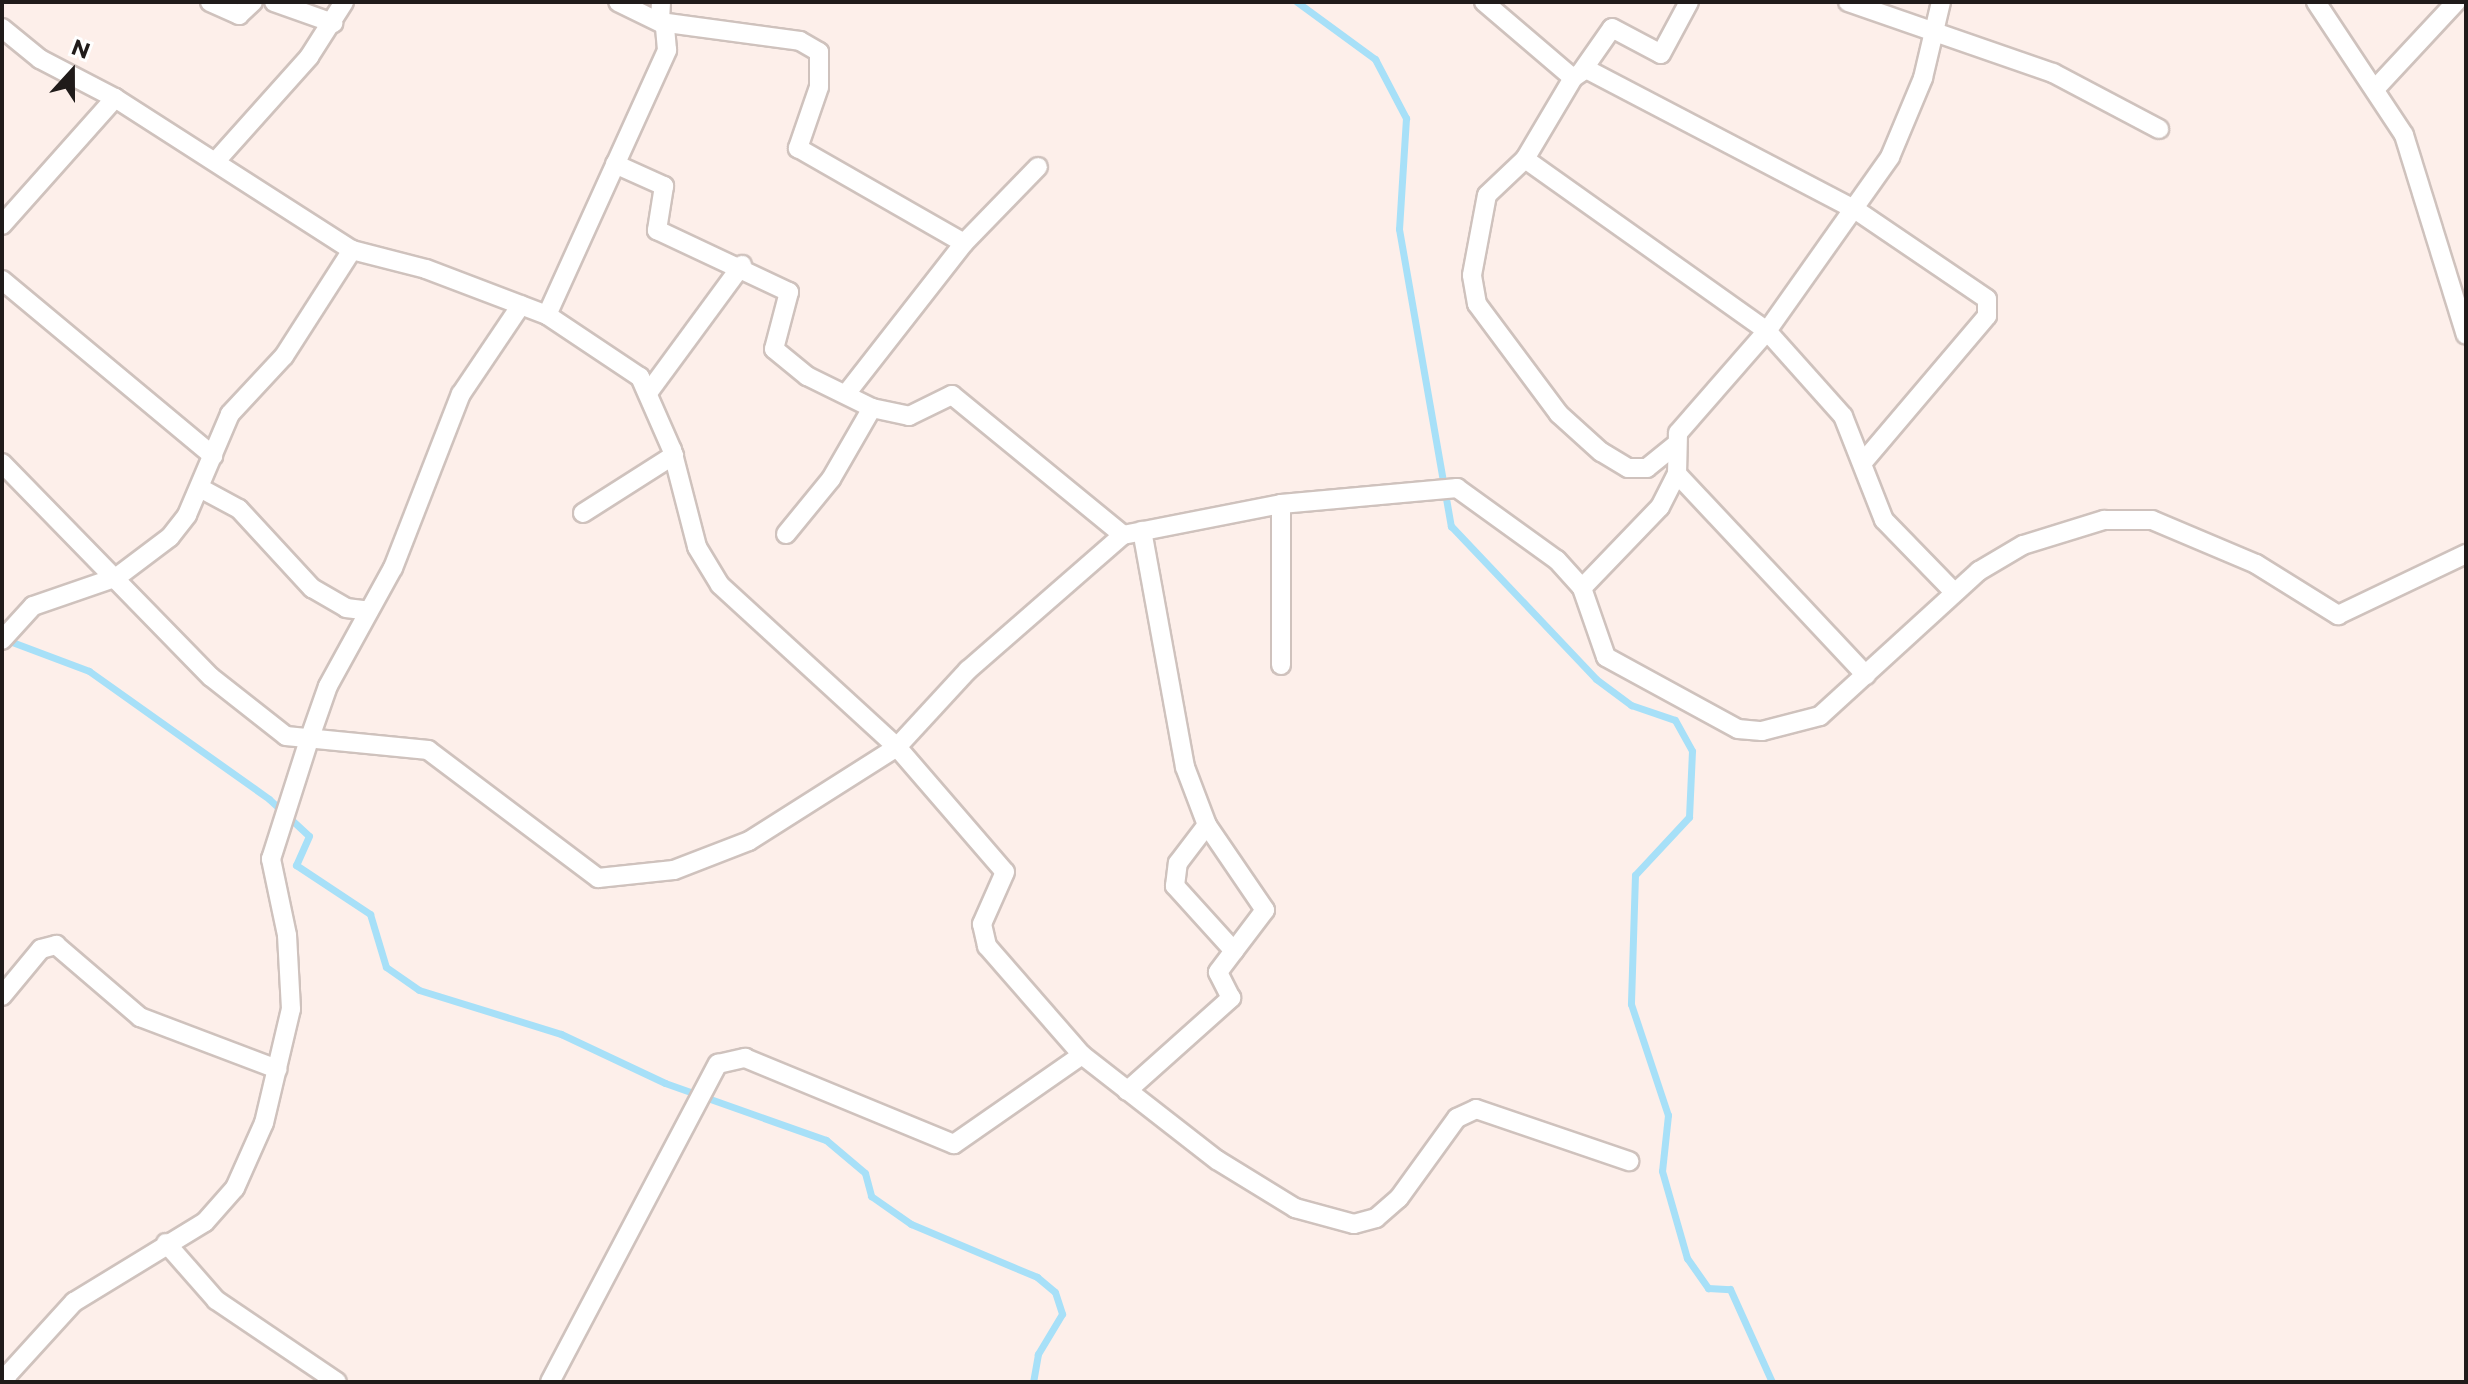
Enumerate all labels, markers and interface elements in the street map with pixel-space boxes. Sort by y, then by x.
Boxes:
north arrow [32,32,112,112]
text: N [68,33,94,65]

